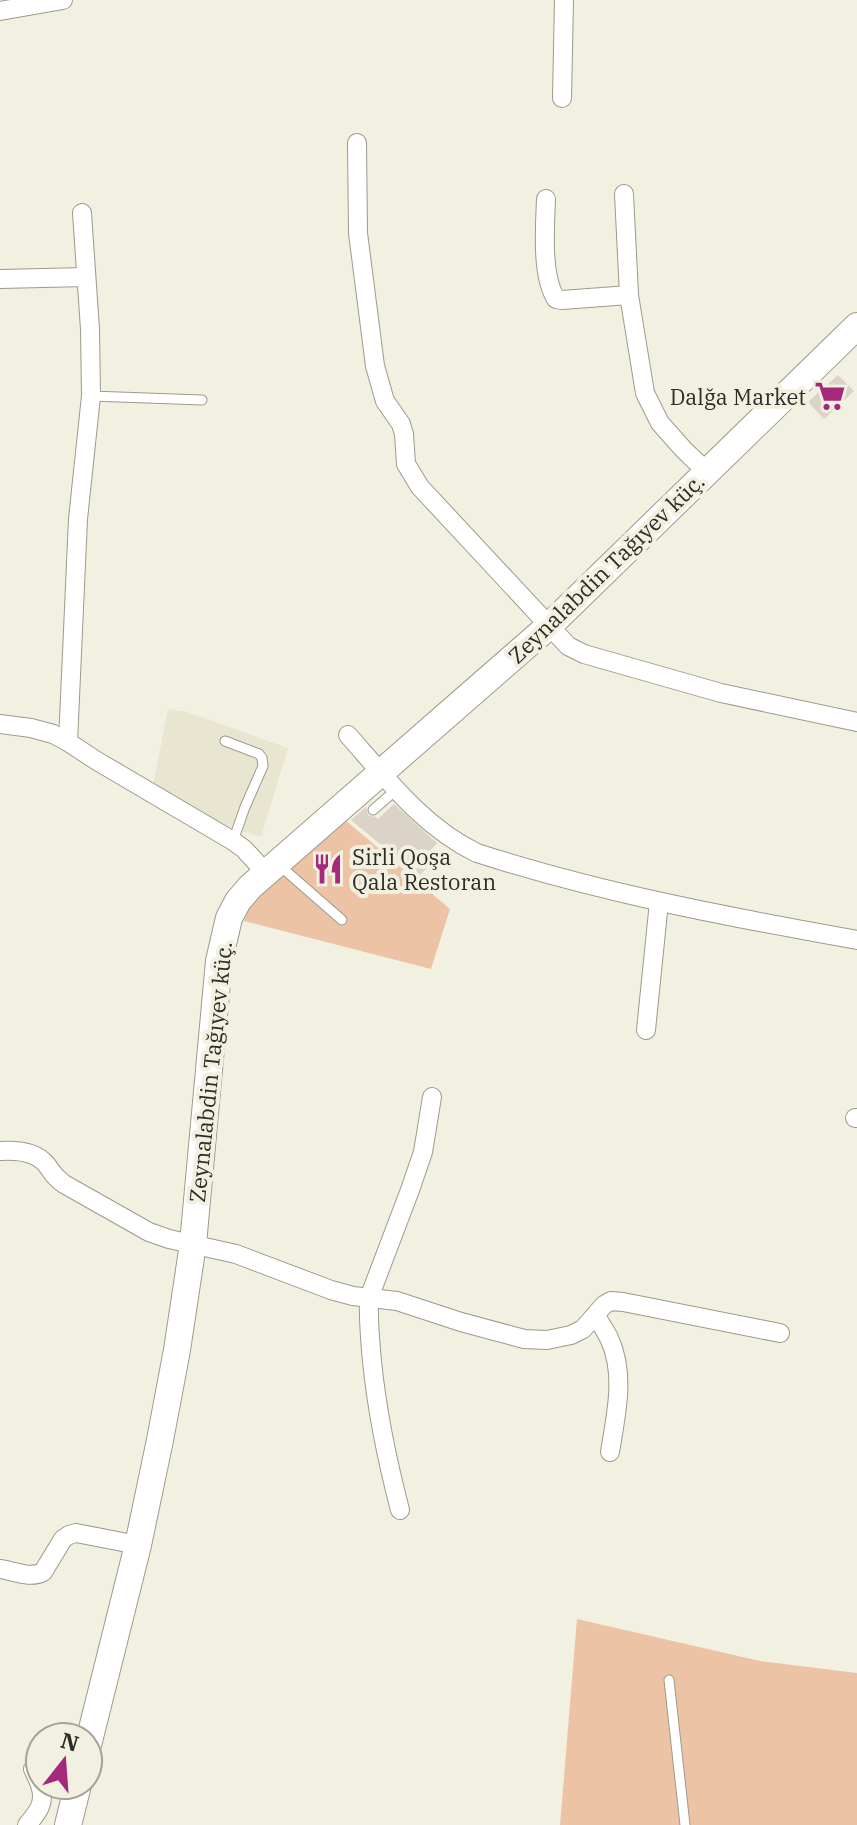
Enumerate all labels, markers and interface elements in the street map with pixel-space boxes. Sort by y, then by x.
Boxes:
supermarket icon: Dalğa Market [813,379,847,413]
place label: Dalğa Market [670,382,806,411]
street label: Zeynalabdin Tağıyev küç. [502,466,710,670]
place label: Sirli Qoşa Qala Restoran [352,842,496,896]
restaurant icon: Sirli Qoşa Qala Restoran [311,852,345,886]
street label: Zeynalabdin Tağıyev küç. [182,940,238,1204]
north arrow [24,1721,104,1801]
text: N [57,1725,83,1758]

